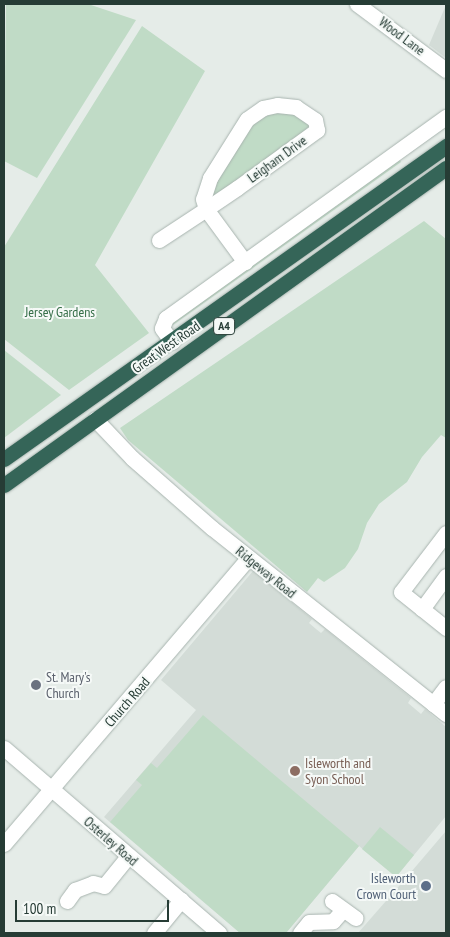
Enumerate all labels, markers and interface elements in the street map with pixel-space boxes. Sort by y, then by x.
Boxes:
street label: Wood Lane [376,13,428,59]
street label: Leigham Drive [244,132,310,186]
park label: Jersey Gardens [25,304,95,320]
road number: A4 [213,316,235,336]
street label: Great West Road [129,317,203,377]
street label: Ridgeway Road [232,542,300,602]
place label: St. Mary's Church [46,669,91,702]
street label: Church Road [101,674,153,730]
marker: St. Mary's Church [30,679,42,691]
place label: Isleworth and Syon School [305,755,371,788]
marker: Isleworth and Syon School [289,765,301,777]
street label: Osterley Road [80,813,142,869]
place label: Isleworth Crown Court [356,870,416,902]
marker: Isleworth Crown Court [420,880,432,892]
scale bar [18,890,171,922]
text: 100 m [23,899,56,918]

